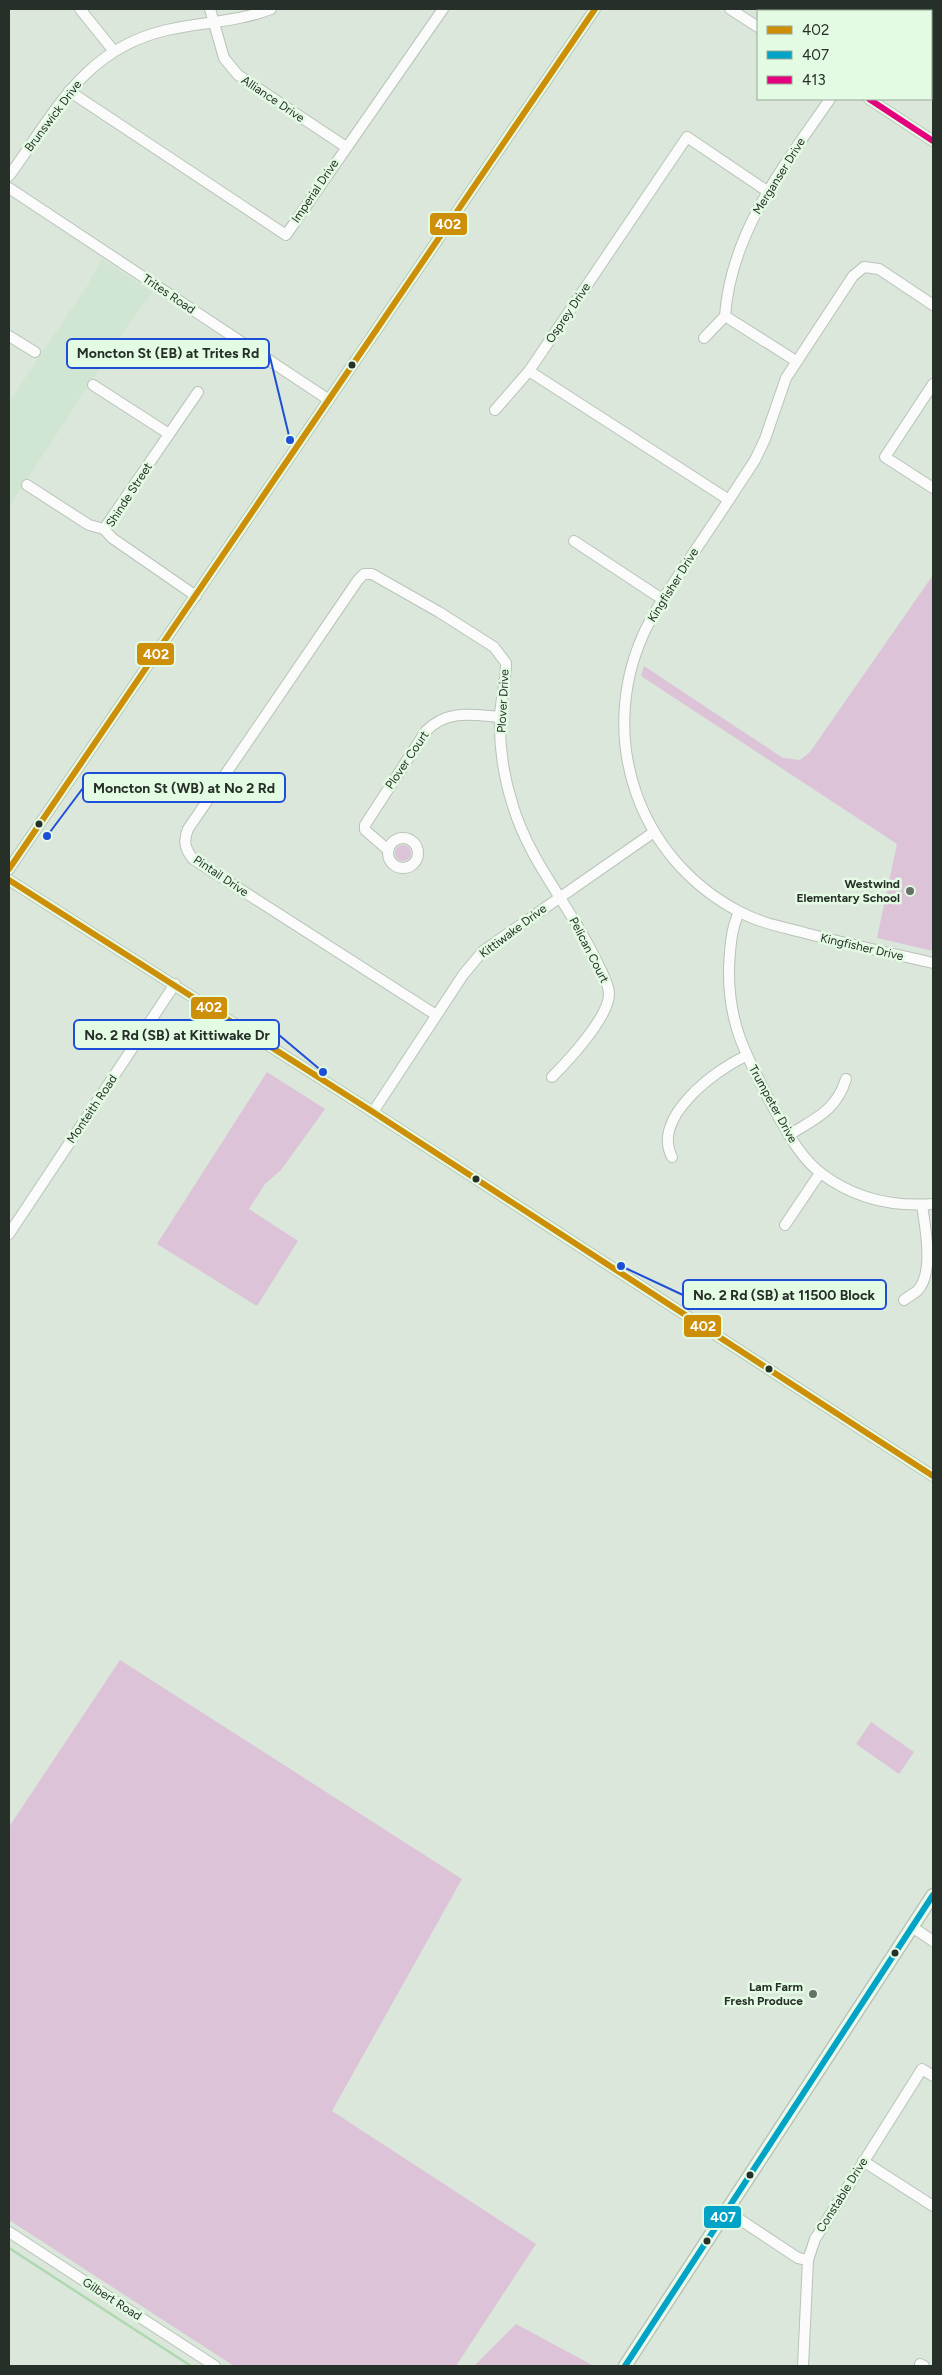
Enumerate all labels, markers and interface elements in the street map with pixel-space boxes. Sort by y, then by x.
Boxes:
legend [757,10,932,100]
text: 402 [802,21,829,39]
text: 407 [802,46,829,64]
text: 413 [802,71,826,89]
street label: Alliance Drive [239,73,307,125]
street label: Brunswick Drive [22,77,85,154]
street label: Merganser Drive [750,135,808,217]
street label: Imperial Drive [289,156,342,225]
line badge: 402 [429,212,468,236]
text: 402 [435,216,461,233]
street label: Trites Road [140,271,198,317]
street label: Osprey Drive [543,280,593,346]
callout: Moncton St (EB) at Trites Rd [67,339,269,368]
text: Moncton St (EB) at Trites Rd [77,345,259,362]
unlabelled marker [347,360,357,370]
street label: Shinde Street [103,460,155,530]
street label: Kingfisher Drive [645,545,702,625]
line badge: 402 [136,642,175,666]
text: 402 [143,646,169,663]
street label: Plover Drive [494,668,512,733]
street label: Plover Court [382,728,432,792]
callout: Moncton St (WB) at No 2 Rd [83,773,285,802]
text: Moncton St (WB) at No 2 Rd [93,780,275,797]
unlabelled marker [34,819,44,829]
street label: Pintail Drive [191,853,251,900]
place label: Westwind Elementary School [796,877,900,905]
marker: Westwind Elementary School [904,885,916,897]
street label: Kittiwake Drive [477,901,550,961]
street label: Pelican Court [566,915,612,986]
street label: Kingfisher Drive [819,931,905,963]
line badge: 402 [190,996,228,1020]
text: 402 [196,999,222,1016]
callout: No. 2 Rd (SB) at Kittiwake Dr [74,1020,279,1049]
text: No. 2 Rd (SB) at Kittiwake Dr [84,1027,270,1044]
street label: Trumpeter Drive [746,1063,800,1146]
street label: Monteith Road [64,1072,120,1146]
unlabelled marker [471,1174,481,1184]
callout: No. 2 Rd (SB) at 11500 Block [683,1280,886,1309]
text: No. 2 Rd (SB) at 11500 Block [693,1287,876,1304]
line badge: 402 [683,1314,722,1338]
text: 402 [690,1318,716,1335]
unlabelled marker [764,1364,774,1374]
unlabelled marker [890,1948,900,1958]
place label: Lam Farm Fresh Produce [724,1980,803,2008]
marker: Lam Farm Fresh Produce [807,1988,819,2000]
street label: Constable Drive [813,2155,871,2235]
unlabelled marker [745,2170,755,2180]
line badge: 407 [703,2205,742,2229]
text: 407 [710,2209,736,2226]
unlabelled marker [702,2236,712,2246]
street label: Gilbert Road [80,2275,144,2323]

